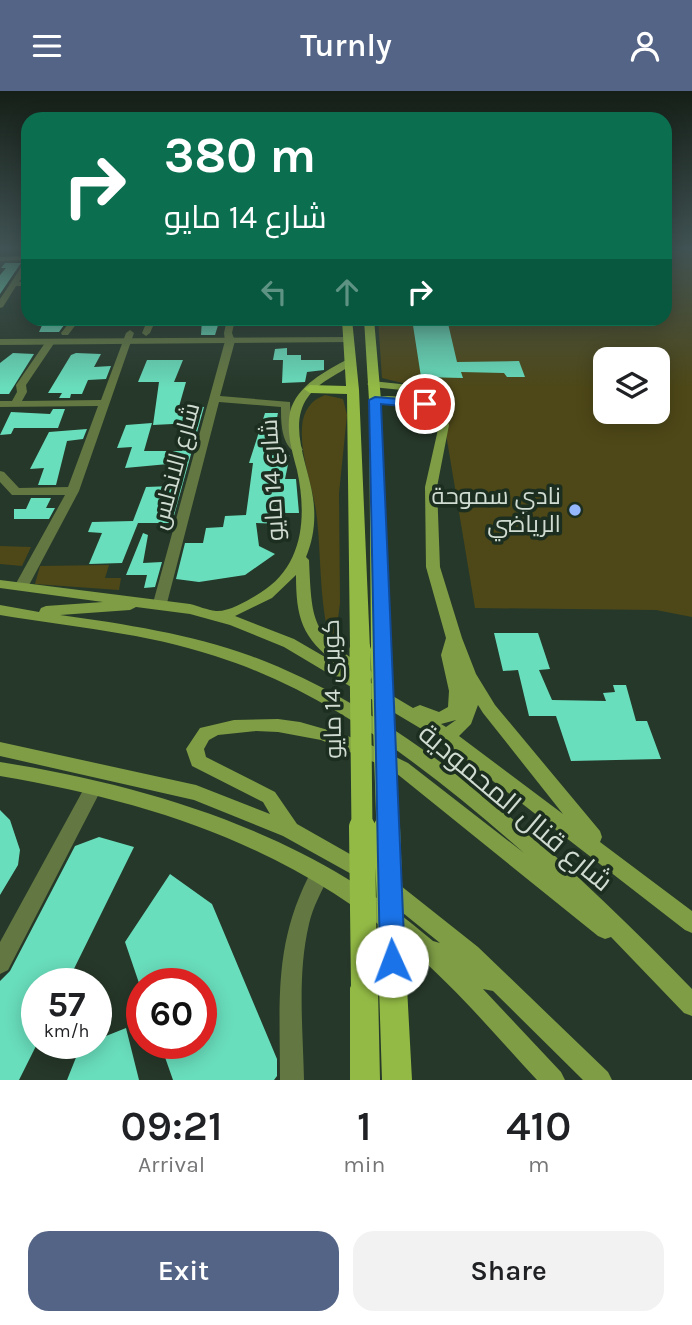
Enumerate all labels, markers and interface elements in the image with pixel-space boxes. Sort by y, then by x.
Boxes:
icon: menu [28,27,66,65]
text: Turnly [300,27,392,64]
icon: person [626,27,664,65]
text: 380 m [164,127,316,184]
icon: right [49,140,140,231]
text: شارع 14 مايو [164,199,327,236]
icon: left [255,273,293,311]
icon: ahead [328,273,366,311]
icon: right [401,273,439,311]
map controls [593,347,670,424]
button: layers [593,347,670,424]
pin [395,374,455,434]
icon: arrive [406,385,444,423]
street label: شارع الاندلس [145,400,207,533]
street label: شارع 14 مايو [255,418,291,542]
place label: نادي سموحة الرياضي [432,482,561,542]
marker: نادي سموحة الرياضي [567,502,583,518]
street label: كوبرى 14 مايو [317,619,347,759]
street label: شارع قنال المحمودية [411,717,619,900]
position arrow [355,924,429,998]
speed limit sign: 60 [126,968,217,1059]
text: 57 [48,984,85,1025]
text: km/h [44,1020,89,1042]
text: 09:21 [121,1101,223,1151]
text: 1 [357,1101,372,1151]
text: 410 [506,1101,571,1151]
text: Arrival [138,1151,205,1178]
text: min [343,1151,385,1178]
text: m [528,1151,549,1178]
button: Exit [28,1231,339,1311]
button: Share [353,1231,664,1311]

